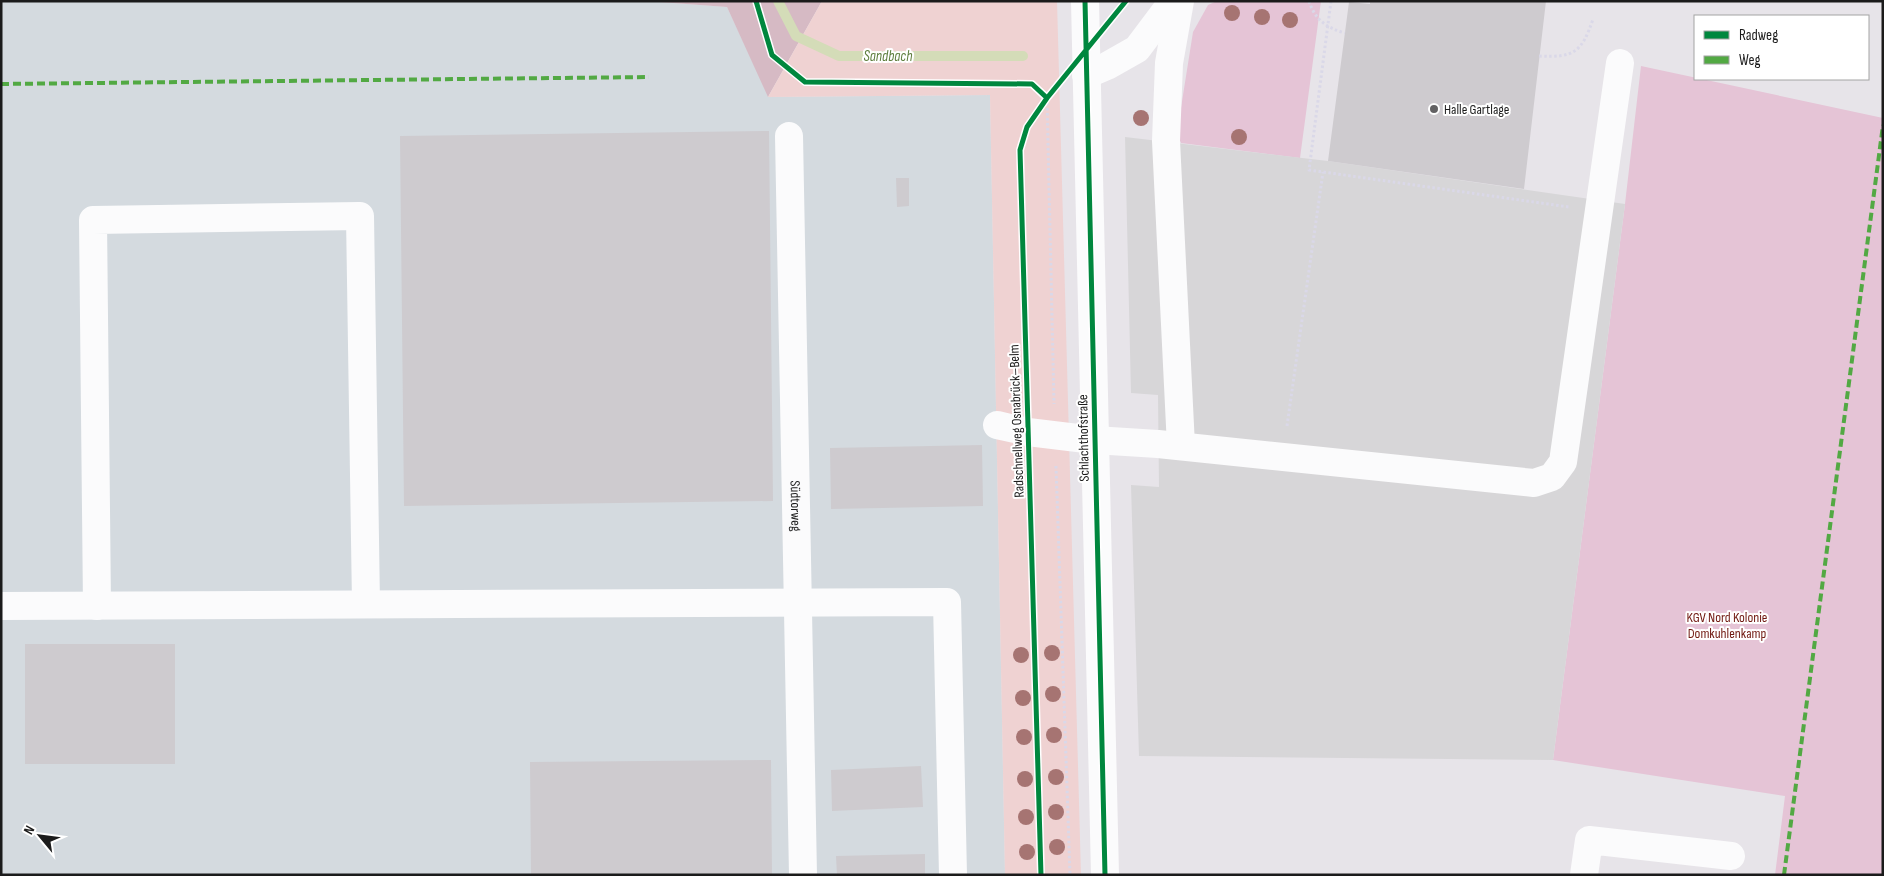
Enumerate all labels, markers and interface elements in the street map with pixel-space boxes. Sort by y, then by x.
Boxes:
legend [1694,15,1869,80]
text: Radweg [1739,26,1778,45]
water label: Sandbach [863,47,913,66]
text: Weg [1739,51,1761,70]
place label: Halle Gartlage [1444,101,1509,118]
marker: Halle Gartlage [1428,103,1440,115]
street label: Radschnellweg Osnabrück–Belm [1005,344,1028,498]
street label: Schlachthofstraße [1074,394,1093,482]
street label: Südtorweg [787,480,804,532]
park label: KGV Nord Kolonie Domkuhlenkamp [1687,609,1767,642]
north arrow [15,811,65,861]
text: N [20,823,38,837]

